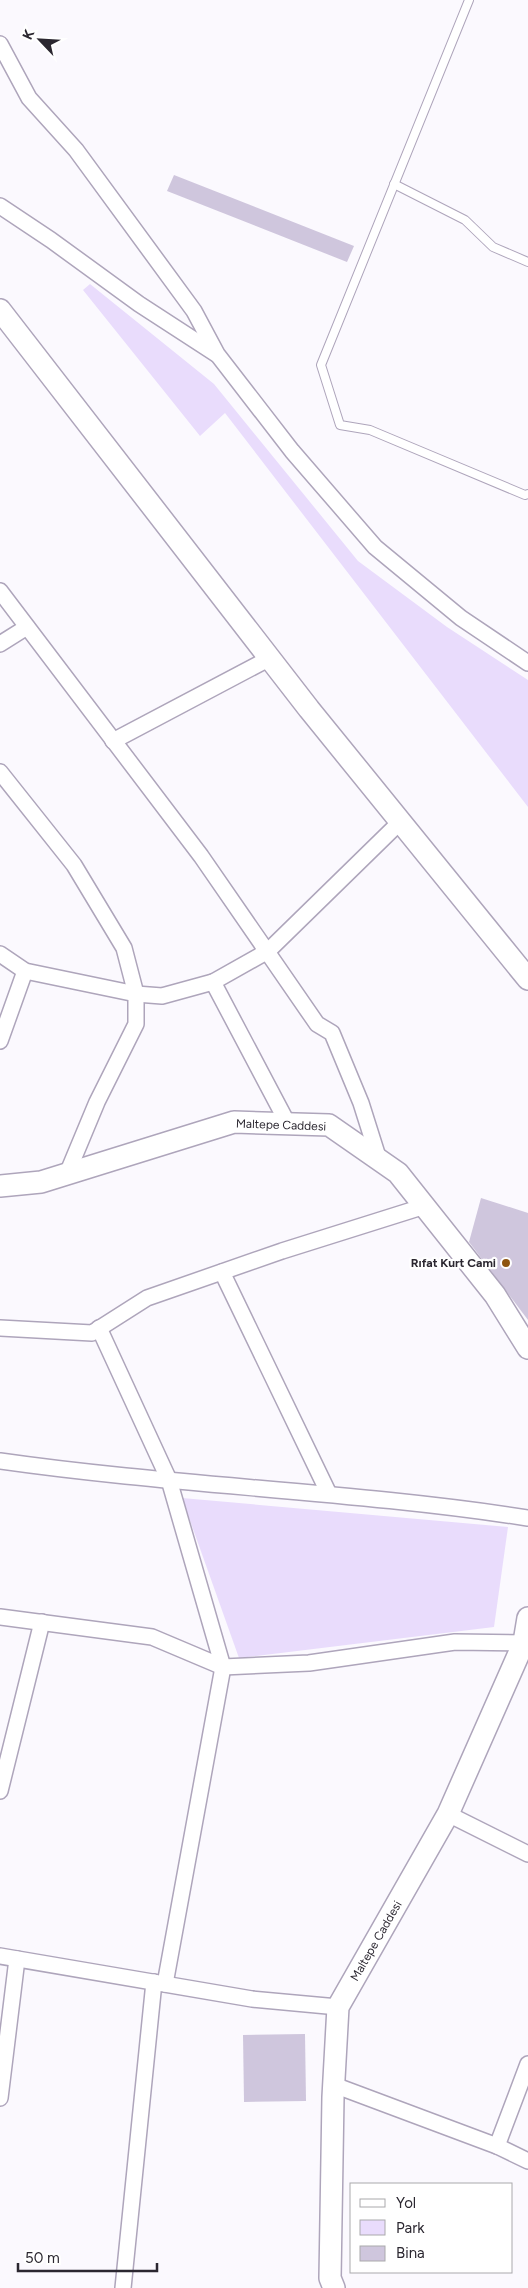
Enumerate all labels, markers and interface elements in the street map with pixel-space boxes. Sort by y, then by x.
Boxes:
north arrow [15,15,65,65]
text: K [19,26,39,43]
street label: Maltepe Caddesi [236,1116,326,1134]
place label: Rıfat Kurt Cami [411,1256,496,1270]
marker: Rıfat Kurt Cami [500,1257,512,1269]
street label: Maltepe Caddesi [347,1898,405,1984]
legend [350,2183,513,2273]
text: Yol [396,2194,416,2212]
text: Park [396,2219,425,2237]
scale bar [18,2240,156,2272]
text: Bina [396,2244,425,2262]
text: 50 m [25,2249,60,2267]

